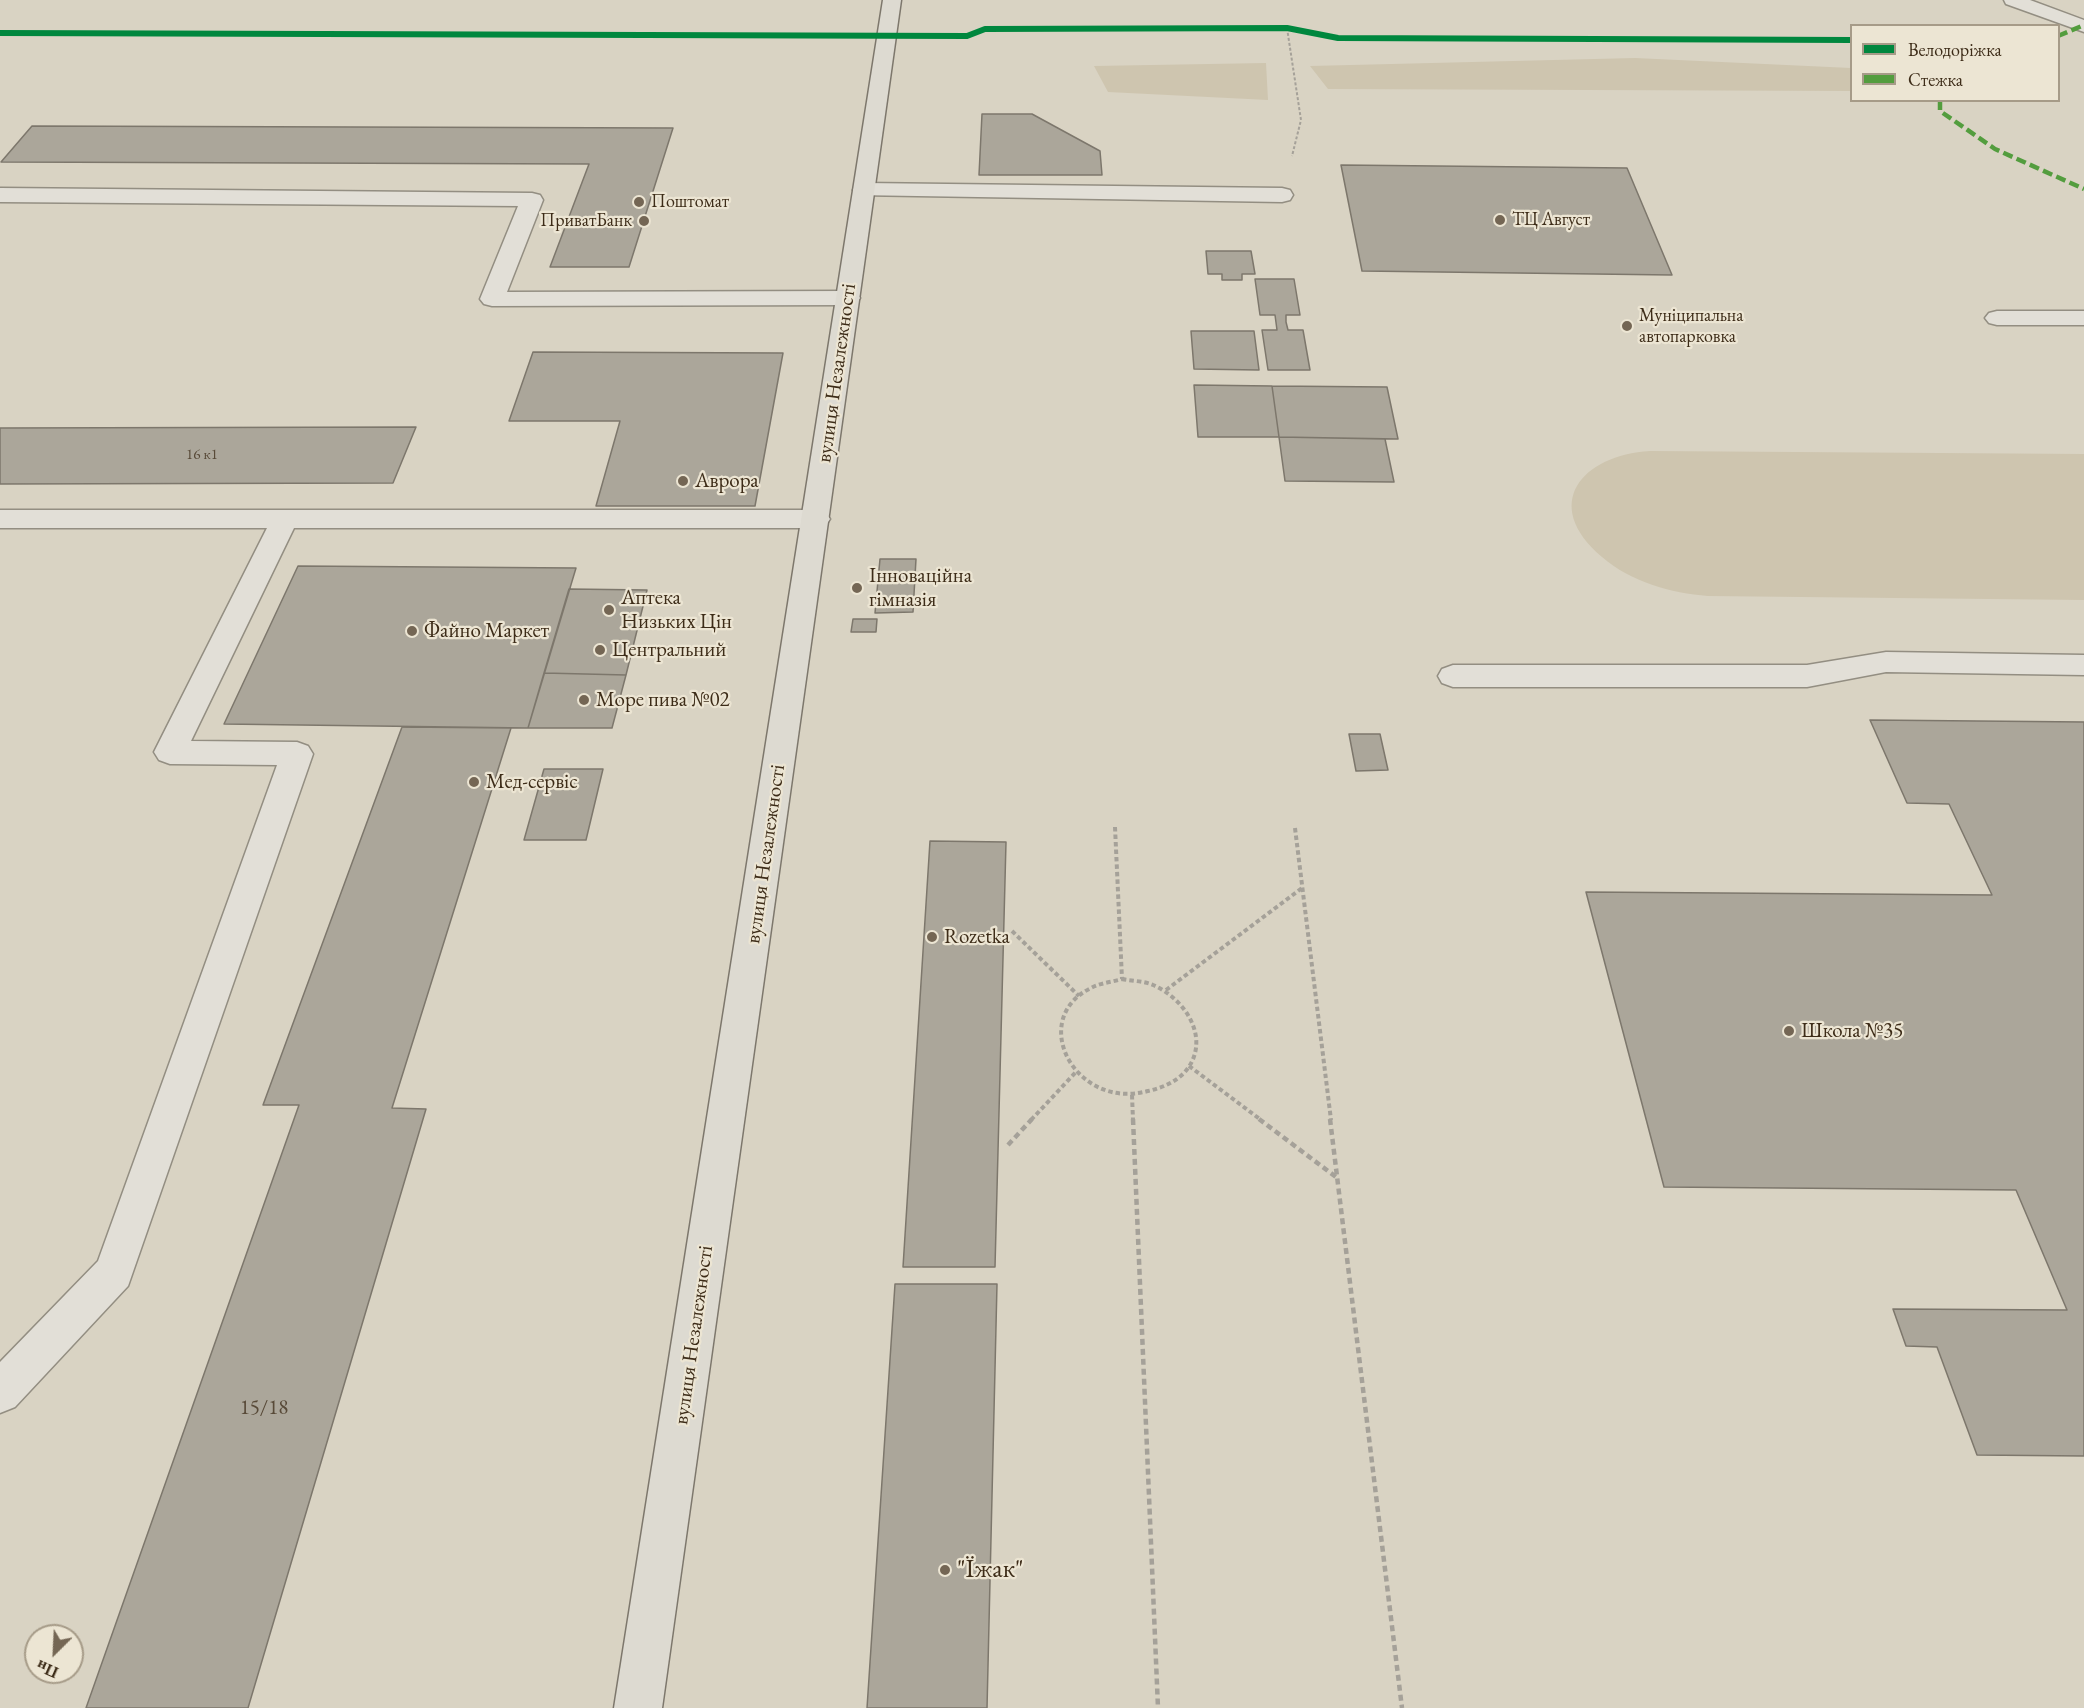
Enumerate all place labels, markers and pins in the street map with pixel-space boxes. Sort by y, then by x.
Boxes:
place label: Поштомат [651,191,729,213]
marker: Поштомат [632,195,646,209]
place label: ТЦ Август [1512,209,1590,231]
place label: ПриватБанк [540,210,632,232]
marker: ТЦ Август [1493,213,1507,227]
marker: ПриватБанк [637,214,651,228]
place label: Муніципальна автопарковка [1639,305,1743,348]
marker: Муніципальна автопарковка [1620,319,1634,333]
place label: Аврора [695,468,759,494]
marker: Аврора [676,474,690,488]
place label: Інноваційна гімназія [869,563,972,613]
marker: Інноваційна гімназія [850,581,864,595]
place label: Аптека Низьких Цін [621,585,732,635]
marker: Аптека Низьких Цін [602,603,616,617]
place label: Файно Маркет [424,618,549,644]
marker: Файно Маркет [405,624,419,638]
place label: Центральний [612,637,726,663]
marker: Центральний [593,643,607,657]
place label: Море пива №02 [596,687,730,713]
marker: Море пива №02 [577,693,591,707]
place label: Мед-сервіс [486,769,578,795]
marker: Мед-сервіс [467,775,481,789]
place label: Rozetka [944,924,1010,950]
marker: Rozetka [925,930,939,944]
place label: Школа №35 [1801,1018,1903,1044]
marker: Школа №35 [1782,1024,1796,1038]
place label: "Їжак" [957,1554,1024,1586]
marker: "Їжак" [938,1563,952,1577]

